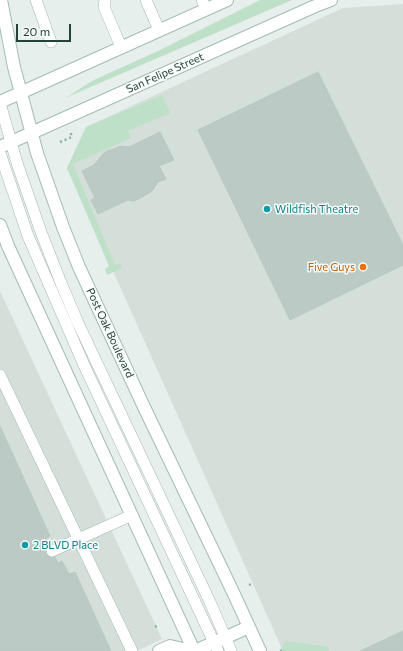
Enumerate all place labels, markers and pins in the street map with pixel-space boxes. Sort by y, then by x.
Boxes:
place label: Wildfish Theatre [275,202,358,216]
marker: Wildfish Theatre [262,204,272,214]
place label: Five Guys [308,260,355,274]
marker: Five Guys [358,262,368,272]
place label: 2 BLVD Place [33,538,98,552]
marker: 2 BLVD Place [20,540,30,550]

